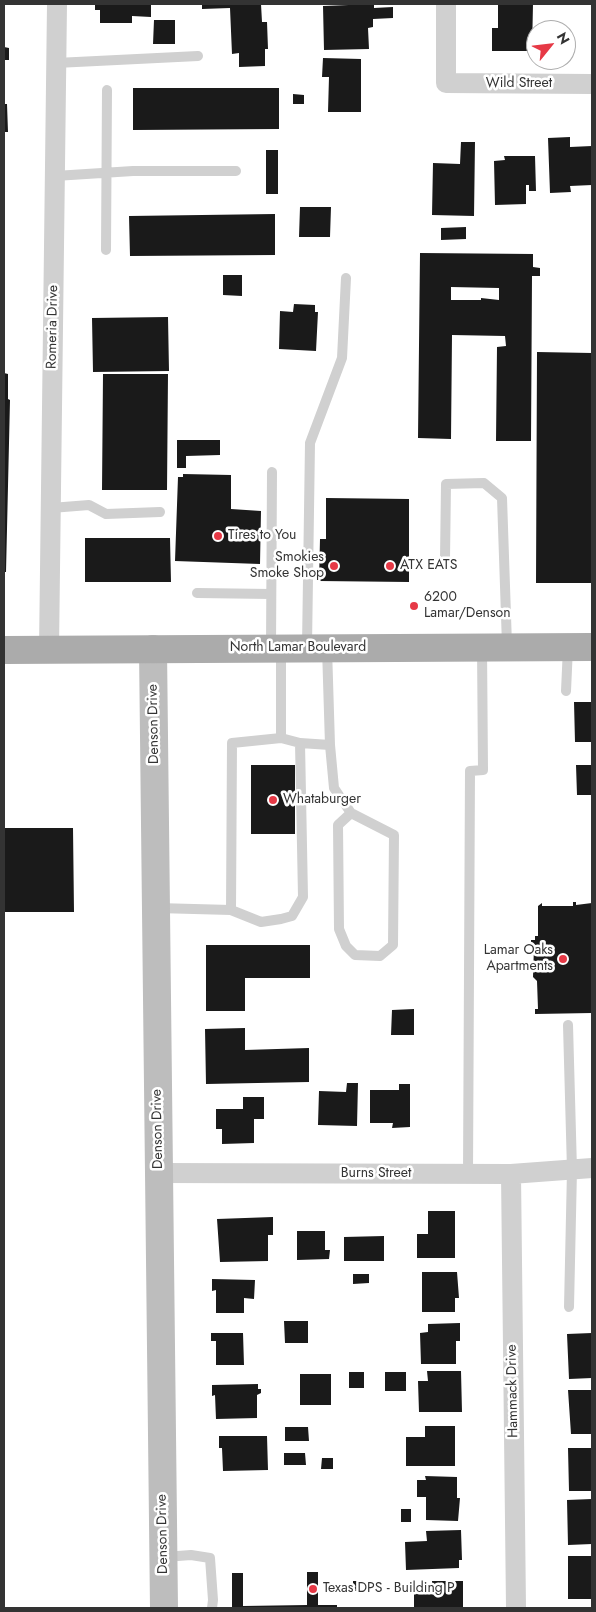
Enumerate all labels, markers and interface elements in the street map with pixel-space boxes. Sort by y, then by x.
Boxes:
north arrow [526,20,576,70]
text: N [552,28,575,48]
street label: Wild Street [486,76,552,92]
street label: Romeria Drive [44,285,62,369]
place label: Tires to You [228,528,296,544]
marker: Tires to You [212,530,224,542]
place label: Smokies Smoke Shop [250,550,324,582]
place label: ATX EATS [400,558,457,574]
marker: Smokies Smoke Shop [328,560,340,572]
marker: ATX EATS [384,560,396,572]
place label: 6200 Lamar/Denson [424,590,511,622]
marker: 6200 Lamar/Denson [408,600,420,612]
street label: North Lamar Boulevard [230,640,366,656]
street label: Denson Drive [145,684,163,764]
place label: Whataburger [283,792,361,808]
marker: Whataburger [267,794,279,806]
place label: Lamar Oaks Apartments [484,943,553,976]
marker: Lamar Oaks Apartments [557,953,569,965]
street label: Denson Drive [149,1089,167,1169]
street label: Burns Street [341,1166,411,1182]
street label: Hammack Drive [504,1344,522,1438]
street label: Denson Drive [154,1494,172,1574]
place label: Texas DPS - Building P [323,1581,455,1597]
marker: Texas DPS - Building P [307,1583,319,1595]

